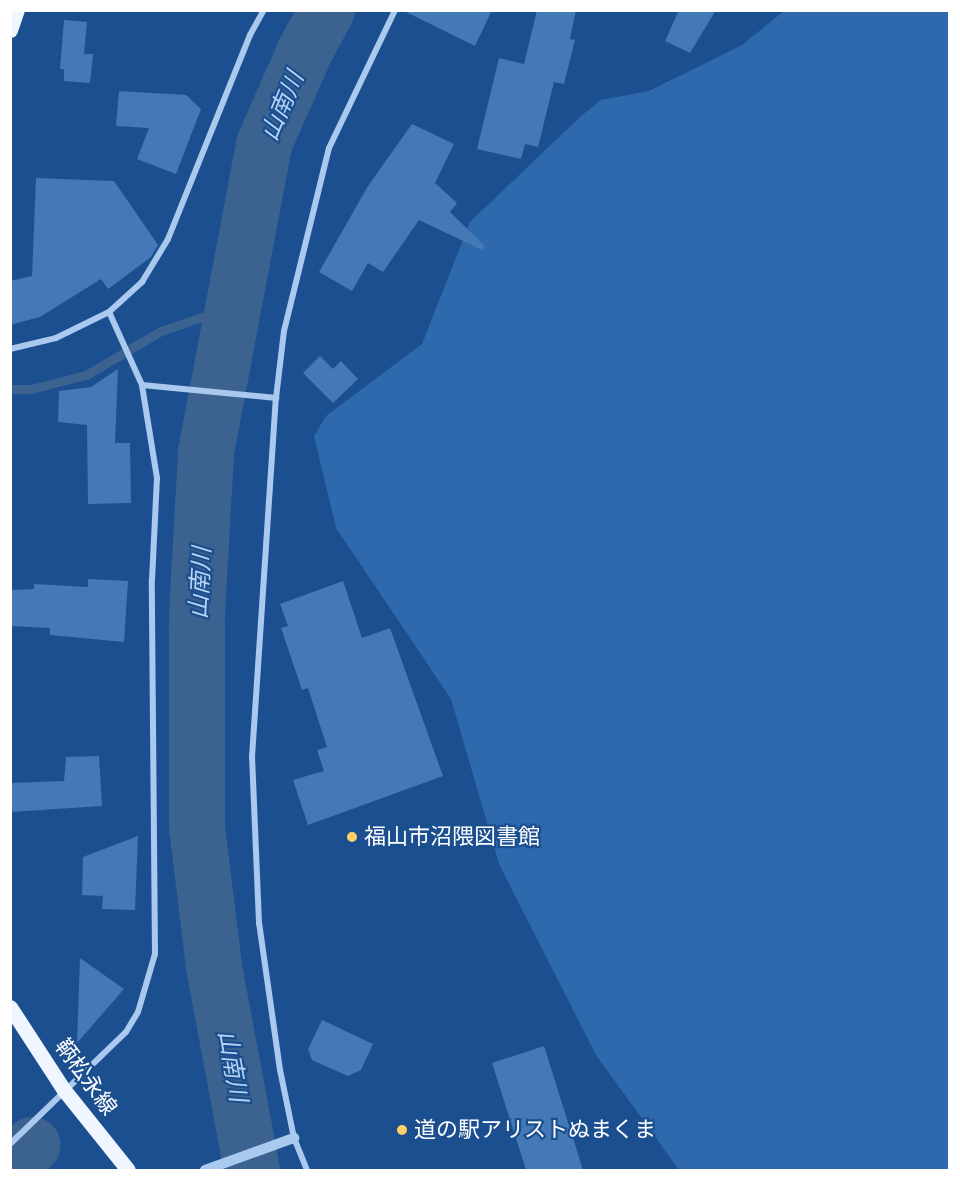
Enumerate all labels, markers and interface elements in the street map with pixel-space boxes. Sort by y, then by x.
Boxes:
water label: 山南川 [255,67,309,145]
water label: 山南川 [184,546,216,620]
place label: 福山市沼隈図書館 [364,824,540,850]
marker: 福山市沼隈図書館 [345,830,359,844]
water label: 山南川 [213,1028,253,1104]
street label: 鞆松永線 [49,1034,123,1120]
place label: 道の駅アリストぬまくま [414,1117,656,1143]
marker: 道の駅アリストぬまくま [395,1123,409,1137]

